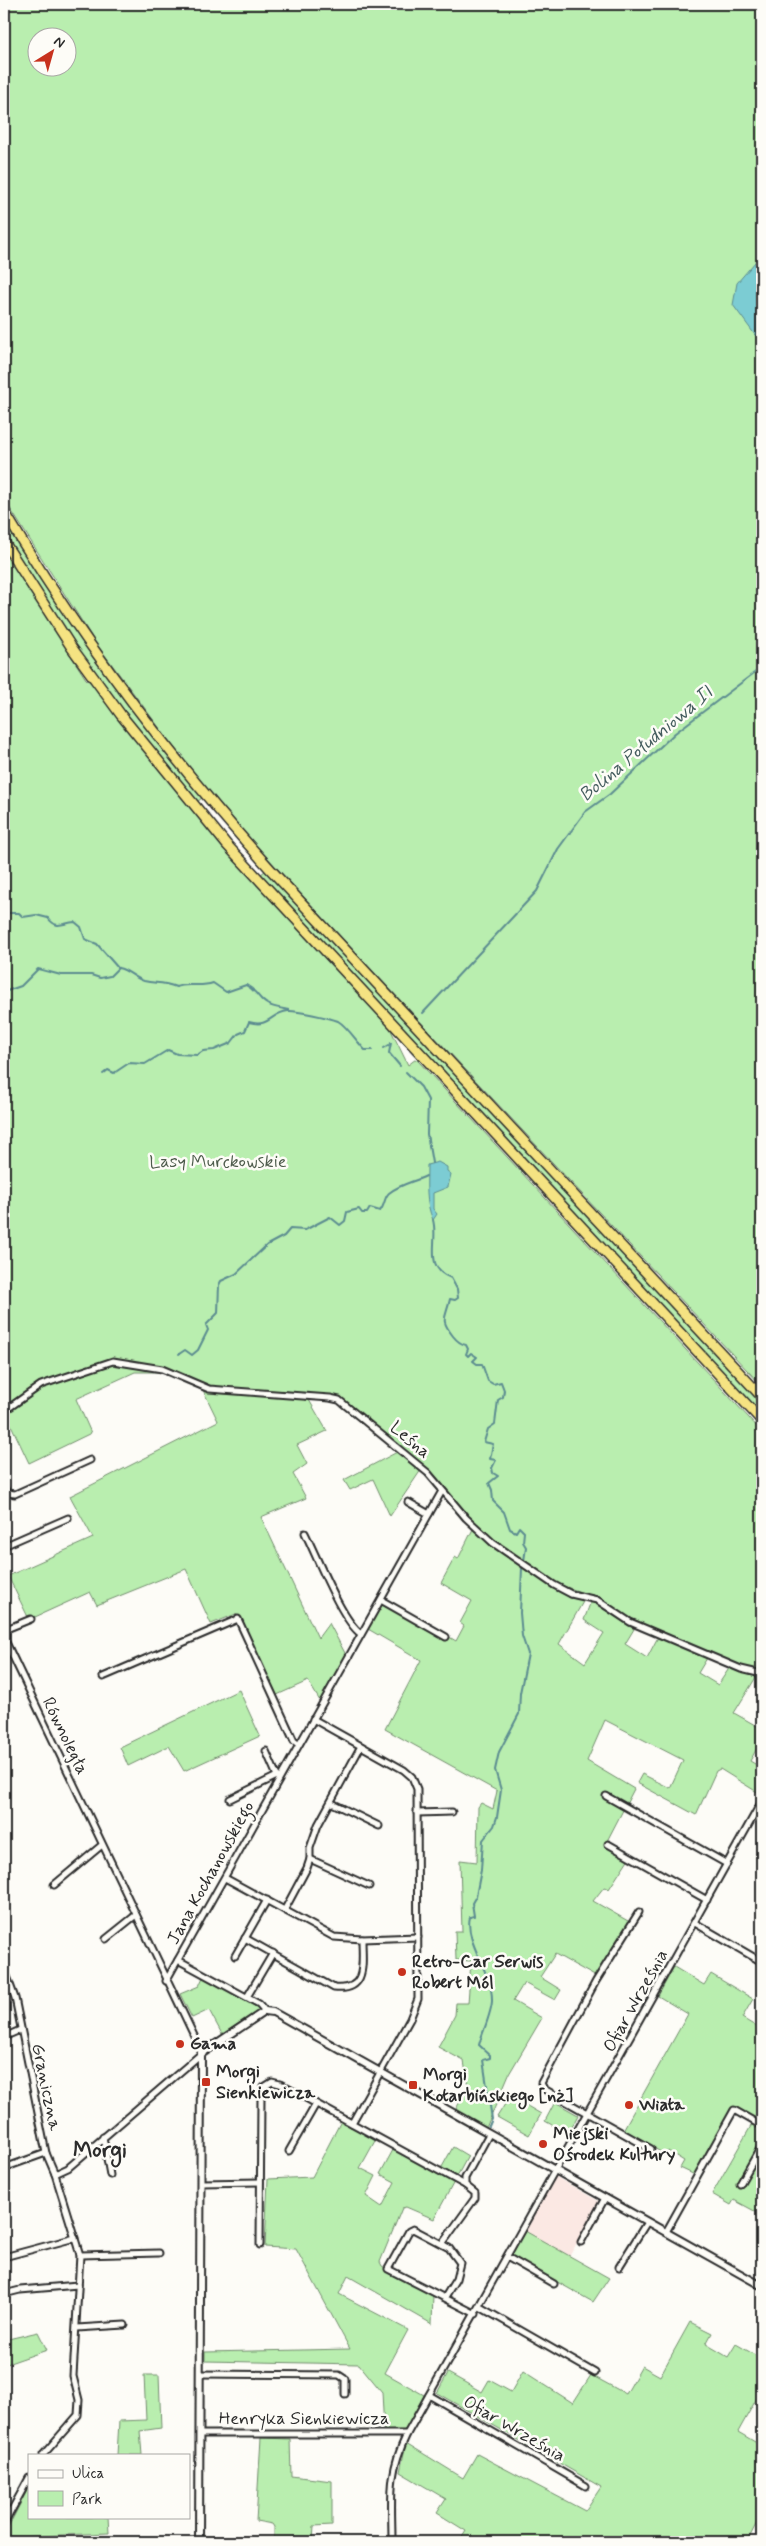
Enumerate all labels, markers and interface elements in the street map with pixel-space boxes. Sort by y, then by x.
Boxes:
north arrow [28,28,78,78]
text: N [50,32,68,52]
water label: Bolina Południowa II [574,680,719,807]
park label: Lasy Murckowskie [149,1150,287,1174]
street label: Leśna [385,1416,435,1464]
street label: Równoległa [36,1693,94,1779]
street label: Jana Kochanowskiego [162,1797,262,1950]
street label: Ofiar Września [598,1945,674,2057]
place label: Retro-Car Serwis Robert Mól [412,1950,543,1995]
marker: Retro-Car Serwis Robert Mól [396,1966,408,1978]
place label: Gama [190,2032,237,2056]
marker: Gama [174,2038,186,2050]
street label: Graniczna [25,2041,67,2133]
place label: Morgi Sienkiewicza [216,2060,316,2105]
place label: Morgi Kotarbińskiego [nż] [423,2063,573,2110]
marker: Morgi Sienkiewicza [200,2076,212,2088]
marker: Morgi Kotarbińskiego [nż] [407,2079,419,2091]
place label: Wiata [638,2093,686,2117]
marker: Wiata [623,2099,635,2111]
place label: Miejski Ośrodek Kultury [553,2122,675,2167]
district label: Morgi [73,2137,127,2168]
marker: Miejski Ośrodek Kultury [537,2138,549,2150]
street label: Ofiar Września [459,2390,569,2468]
street label: Henryka Sienkiewicza [219,2407,389,2431]
legend [28,2454,190,2518]
text: Ulica [72,2464,105,2484]
text: Park [72,2490,102,2510]

